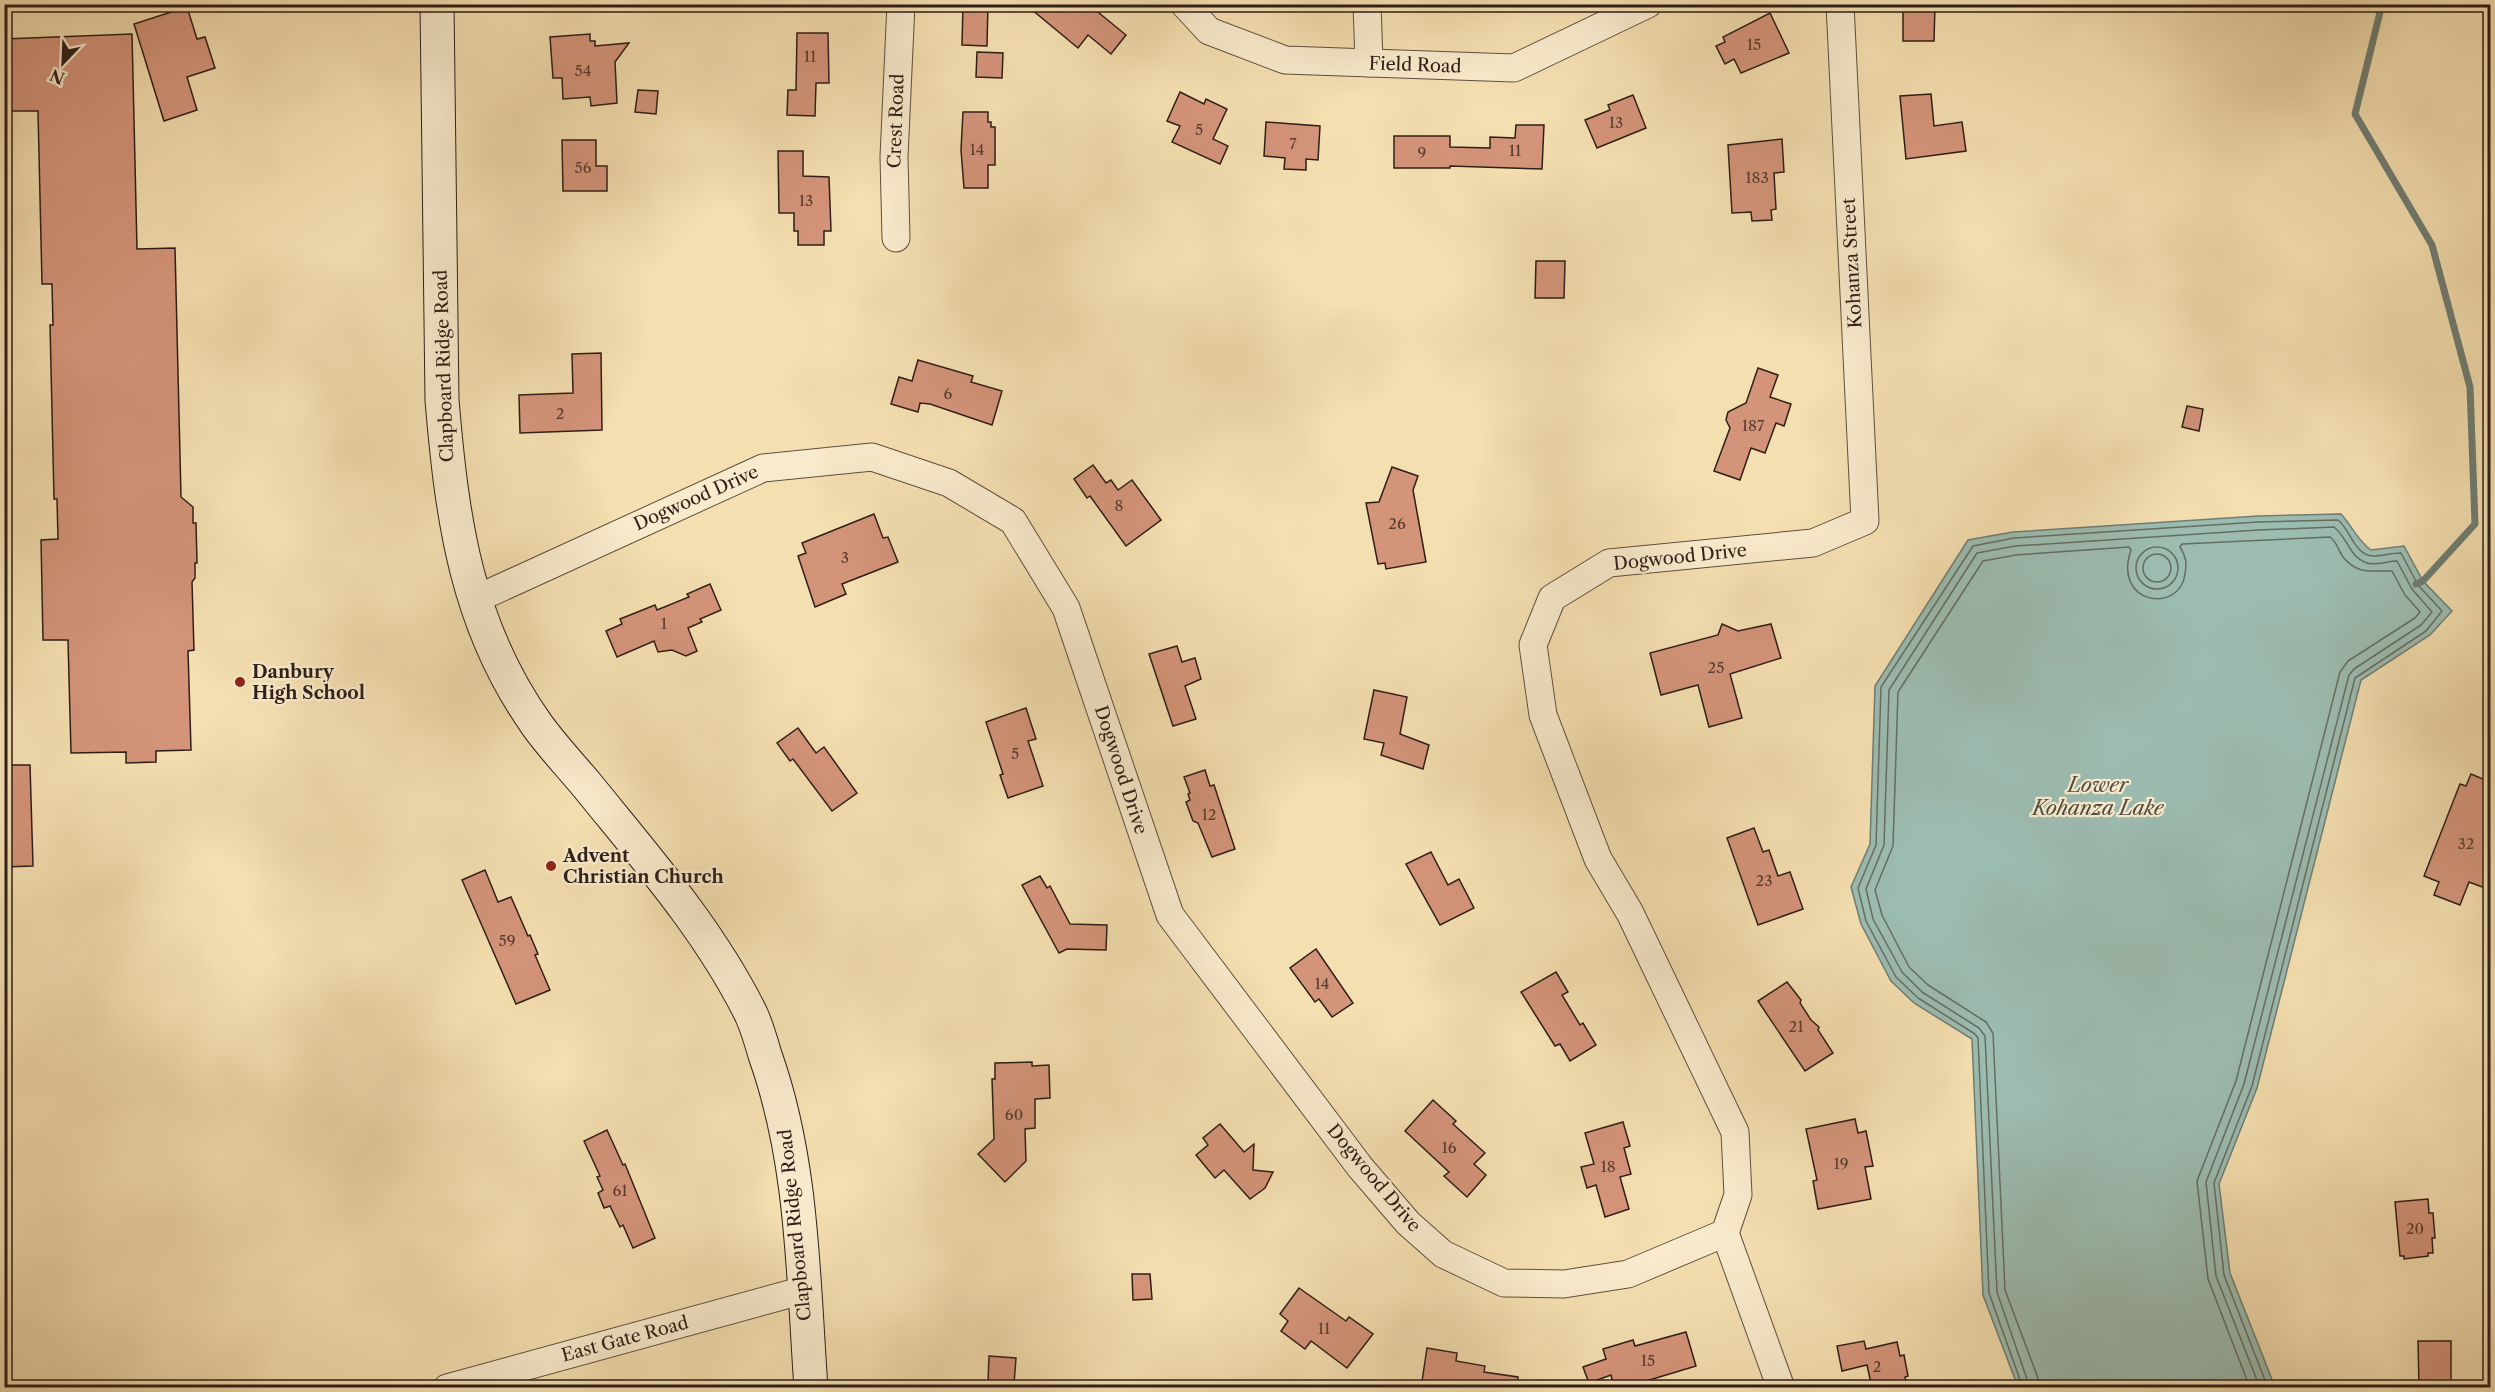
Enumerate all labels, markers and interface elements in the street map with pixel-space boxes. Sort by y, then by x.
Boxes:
north arrow [33,33,93,93]
house number: 15 [1747,35,1761,54]
house number: 11 [804,47,817,66]
street label: Field Road [1368,52,1462,78]
house number: 54 [575,61,591,80]
text: N [47,65,67,89]
street label: Crest Road [883,73,909,169]
house number: 13 [1609,113,1623,132]
house number: 5 [1195,120,1203,139]
house number: 7 [1289,134,1297,153]
house number: 14 [970,140,984,159]
house number: 11 [1509,141,1522,160]
house number: 9 [1418,143,1426,162]
house number: 56 [575,158,592,177]
house number: 183 [1745,168,1769,187]
house number: 13 [799,191,813,210]
street label: Kohanza Street [1838,196,1866,329]
street label: Clapboard Ridge Road [430,269,458,463]
house number: 6 [944,384,953,403]
house number: 2 [556,404,564,423]
house number: 187 [1742,416,1765,435]
street label: Dogwood Drive [630,461,762,535]
house number: 8 [1115,496,1124,515]
house number: 26 [1388,514,1406,533]
street label: Dogwood Drive [1612,539,1748,575]
house number: 3 [841,548,849,567]
house number: 1 [661,614,668,633]
house number: 25 [1708,658,1724,677]
place label: Danbury High School [252,661,365,704]
marker: Danbury High School [233,675,247,689]
street label: Dogwood Drive [1090,703,1152,837]
house number: 5 [1011,744,1019,763]
water label: Lower Kohanza Lake [2030,773,2165,820]
house number: 12 [1202,805,1216,824]
house number: 32 [2458,834,2474,853]
place label: Advent Christian Church [562,845,724,888]
marker: Advent Christian Church [544,859,558,873]
house number: 23 [1756,871,1772,890]
house number: 59 [499,931,515,950]
house number: 14 [1315,974,1329,993]
house number: 21 [1789,1017,1804,1036]
house number: 60 [1005,1105,1023,1124]
street label: Dogwood Drive [1322,1120,1426,1236]
street label: Clapboard Ridge Road [774,1128,816,1322]
house number: 16 [1441,1138,1457,1157]
house number: 19 [1833,1154,1849,1173]
house number: 18 [1600,1157,1616,1176]
house number: 61 [612,1181,628,1200]
house number: 20 [2406,1219,2424,1238]
street label: East Gate Road [559,1311,691,1367]
house number: 11 [1318,1319,1331,1338]
house number: 15 [1641,1351,1655,1370]
house number: 2 [1873,1357,1881,1376]

